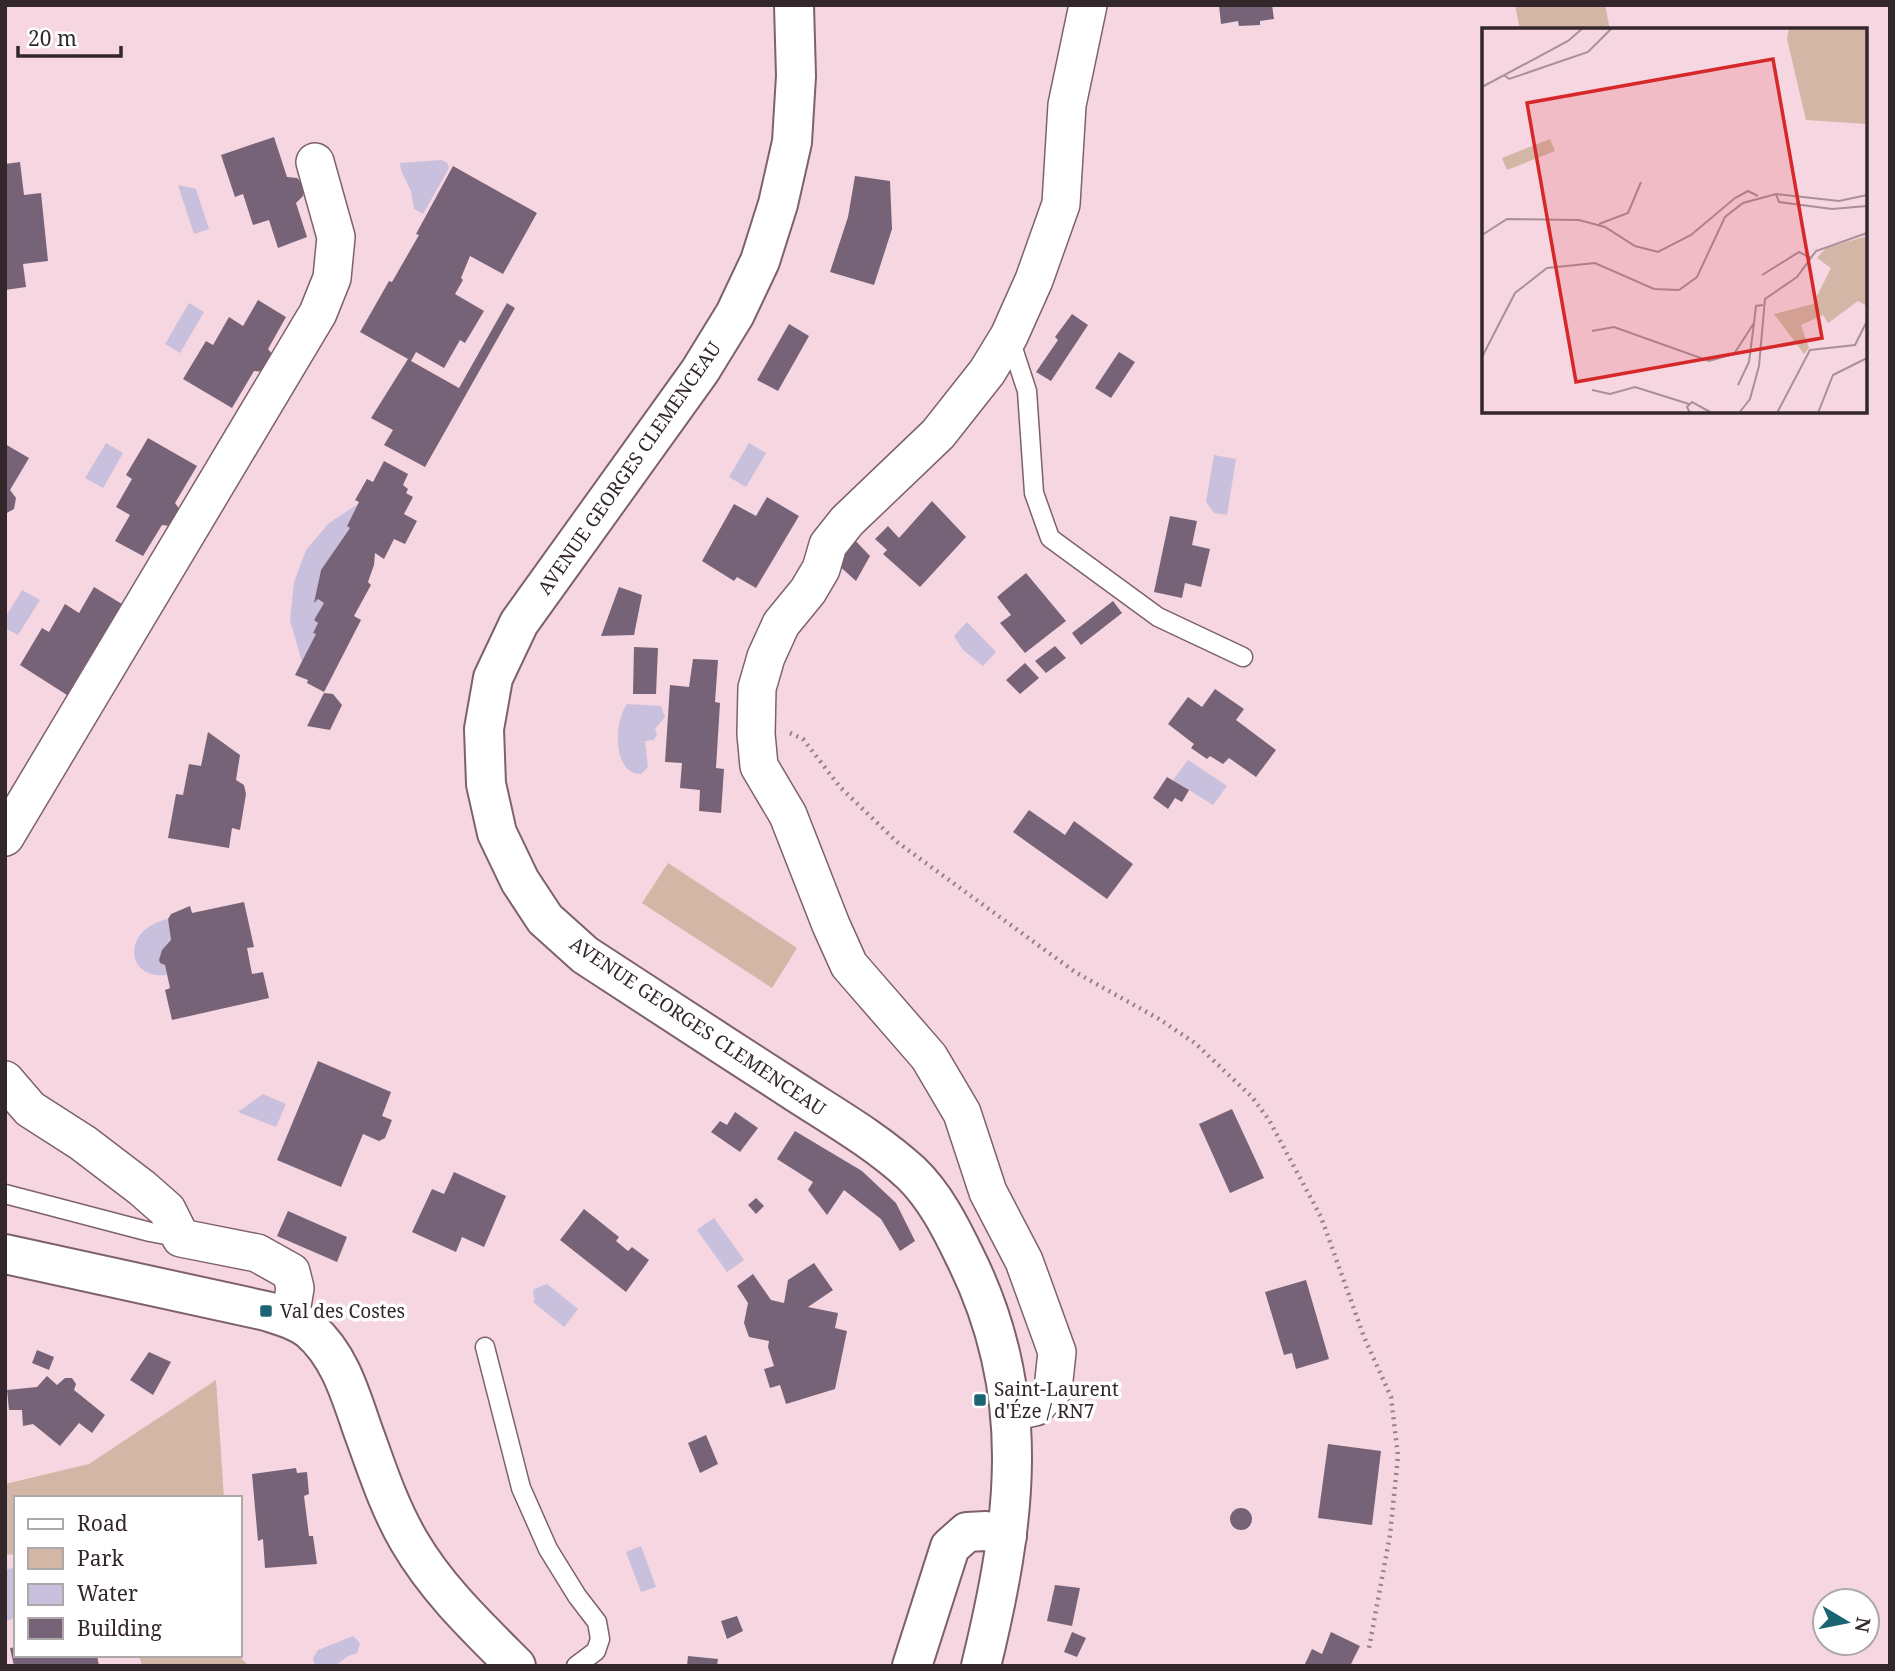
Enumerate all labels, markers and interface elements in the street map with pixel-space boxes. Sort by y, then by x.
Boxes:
scale bar [18,14,121,58]
text: 20 m [28,24,77,52]
inset map [1482,28,1867,413]
street label: AVENUE GEORGES CLEMENCEAU [531,336,727,600]
street label: AVENUE GEORGES CLEMENCEAU [565,930,831,1122]
place label: Val des Costes [280,1298,405,1324]
marker: Val des Costes [258,1303,274,1319]
place label: Saint-Laurent d'Éze / RN7 [994,1376,1119,1424]
marker: Saint-Laurent d'Éze / RN7 [972,1392,988,1408]
legend [14,1496,242,1657]
text: Road [77,1509,128,1537]
text: Park [77,1544,124,1572]
text: Water [77,1579,138,1607]
north arrow [1811,1587,1881,1657]
text: Building [77,1614,162,1642]
text: N [1849,1615,1877,1635]

